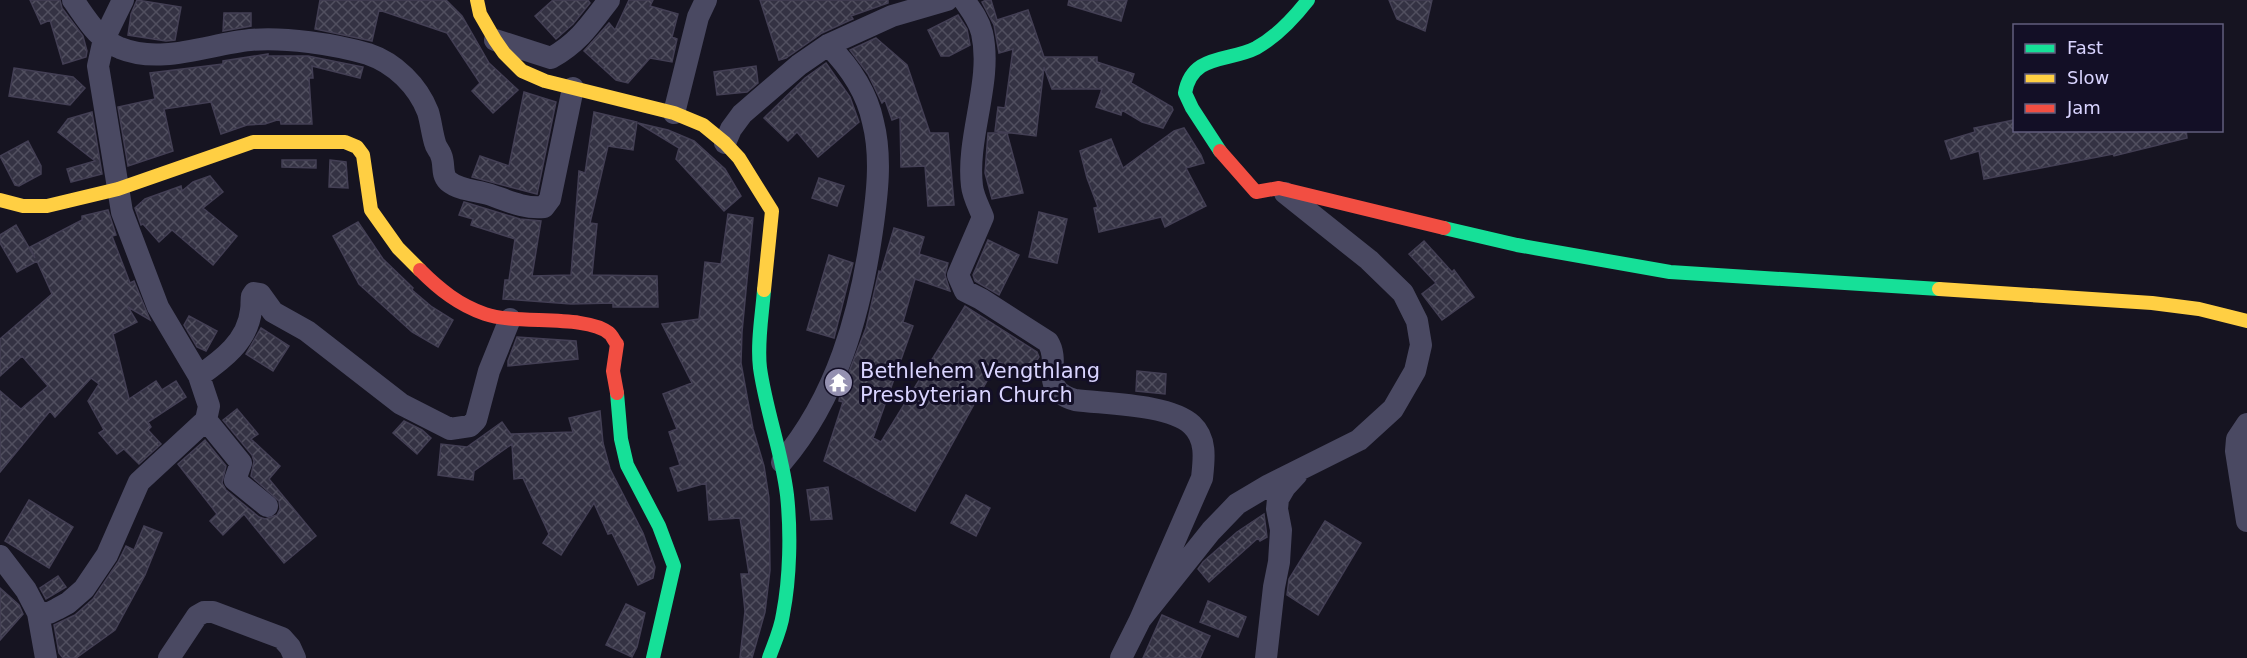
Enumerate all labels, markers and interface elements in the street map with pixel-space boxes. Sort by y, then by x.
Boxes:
legend [2013,24,2223,132]
text: Fast [2067,37,2103,58]
text: Slow [2067,67,2109,88]
text: Jam [2066,97,2101,118]
place label: Bethlehem Vengthlang Presbyterian Church [860,359,1100,407]
temple icon: Bethlehem Vengthlang Presbyterian Church [823,367,855,399]

